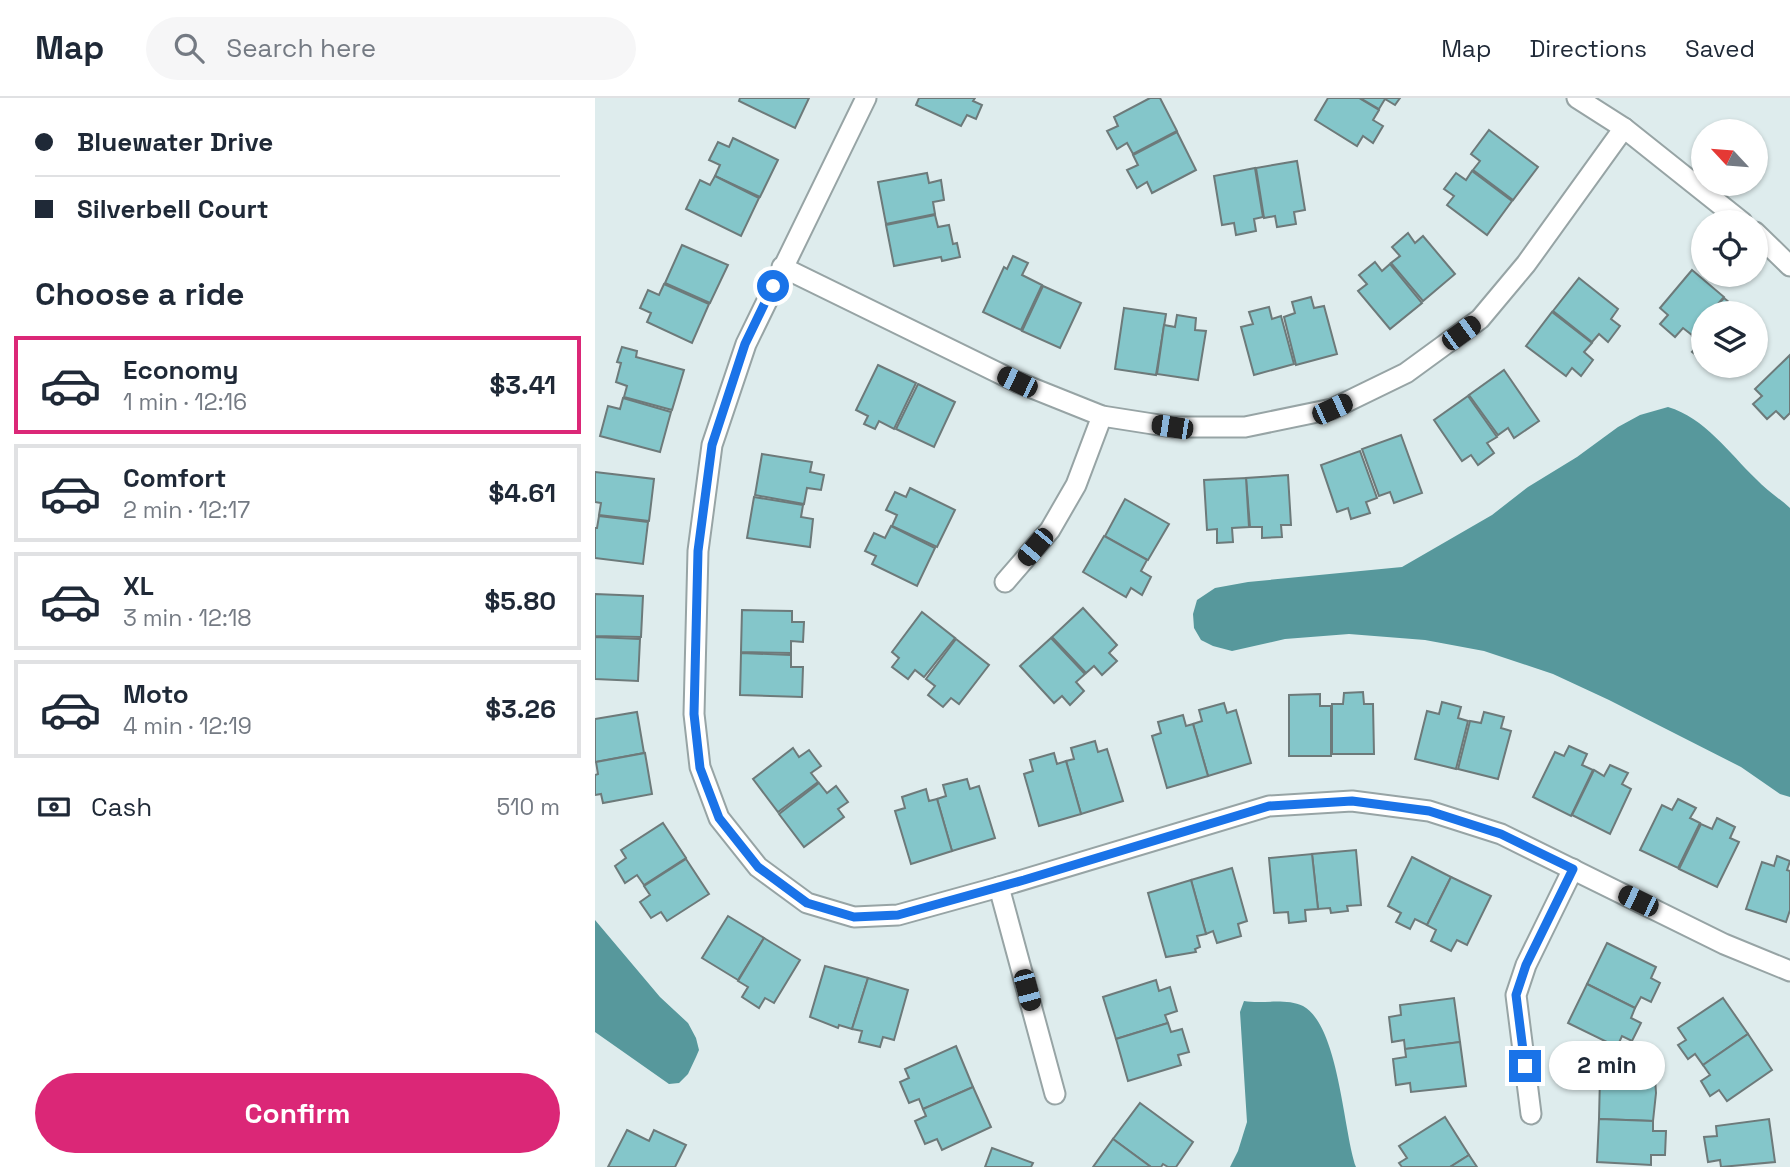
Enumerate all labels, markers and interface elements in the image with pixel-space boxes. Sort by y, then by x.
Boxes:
search box [146,17,636,80]
text: Map [35,27,104,69]
icon: search [170,29,208,67]
text: Search here [226,31,376,65]
text: Map [1441,33,1491,64]
text: Directions [1529,33,1647,64]
text: Saved [1685,33,1755,64]
north arrow [1691,119,1767,196]
map controls [1691,119,1768,378]
text: Bluewater Drive [77,125,273,159]
text: Silverbell Court [77,192,269,226]
button: locate [1691,210,1768,287]
route start [757,270,789,302]
text: Choose a ride [35,274,245,314]
button: layers [1691,301,1768,378]
car [1438,312,1485,354]
text: Economy [123,353,239,387]
icon: car [39,354,102,417]
car [994,363,1041,401]
text: $3.41 [489,368,556,402]
text: 1 min · 12:16 [123,387,247,417]
car [1309,391,1356,427]
car [1150,413,1195,441]
text: Comfort [123,461,226,495]
icon: car [39,462,102,525]
text: $4.61 [489,476,556,510]
text: 2 min · 12:17 [123,495,250,525]
car [1014,524,1057,570]
text: XL [123,569,154,603]
icon: car [39,570,102,633]
text: $5.80 [484,584,556,618]
text: 3 min · 12:18 [123,603,252,633]
text: Moto [123,677,189,711]
icon: car [39,678,102,741]
text: $3.26 [485,692,556,726]
text: 4 min · 12:19 [123,711,252,741]
icon: cash [35,788,73,826]
text: Cash [91,790,152,824]
text: 510 m [497,792,560,822]
car [1615,882,1662,920]
car [1012,967,1043,1013]
callout: 2 min [1549,1042,1665,1090]
route end [1509,1050,1541,1082]
text: 2 min [1577,1050,1637,1080]
button: Confirm [35,1073,560,1153]

